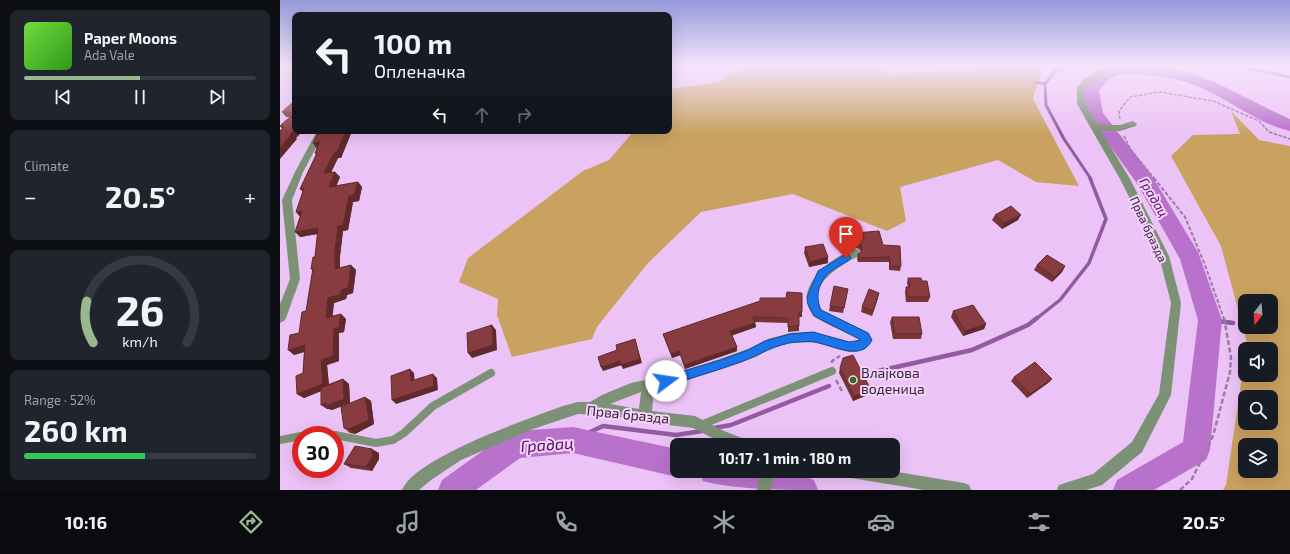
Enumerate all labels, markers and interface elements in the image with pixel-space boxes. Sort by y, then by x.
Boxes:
text: 100 m [374,26,452,60]
icon: left [308,28,360,80]
text: Paper Moons [84,29,177,47]
text: Ada Vale [84,47,135,63]
text: Опленачка [374,60,466,82]
icon: previous [52,86,74,108]
icon: pause [129,86,151,108]
icon: next [206,86,228,108]
icon: left [429,104,451,126]
icon: ahead [471,104,493,126]
icon: right [513,104,535,126]
text: Climate [24,158,69,174]
water label: Градац [1136,174,1172,220]
text: 20.5° [105,178,176,214]
text: − [24,183,37,209]
text: + [244,183,256,209]
street label: Прва бразда [1128,194,1170,264]
pin [829,217,863,258]
icon: arrive [835,223,857,245]
text: 26 [116,284,164,334]
north arrow [1238,294,1278,334]
map controls [1238,294,1278,478]
text: km/h [122,333,158,350]
button: sound [1238,342,1278,382]
position arrow [645,360,687,402]
place label: Влајкова воденица [861,364,925,397]
marker: Влајкова воденица [848,375,858,385]
button: search [1238,390,1278,430]
text: Range · 52% [24,392,96,408]
street label: Прва бразда [586,401,670,427]
text: 260 km [24,412,128,448]
speed limit sign: 30 [292,426,344,478]
water label: Градац [520,433,574,455]
button: layers [1238,438,1278,478]
text: 10:17 · 1 min · 180 m [719,449,851,467]
icon: directions [237,508,265,536]
icon: music [394,508,422,536]
icon: phone [552,508,580,536]
icon: climate [710,508,738,536]
icon: car [867,508,895,536]
icon: filters [1025,508,1053,536]
text: 10:16 [65,511,107,533]
text: 20.5° [1183,511,1225,533]

